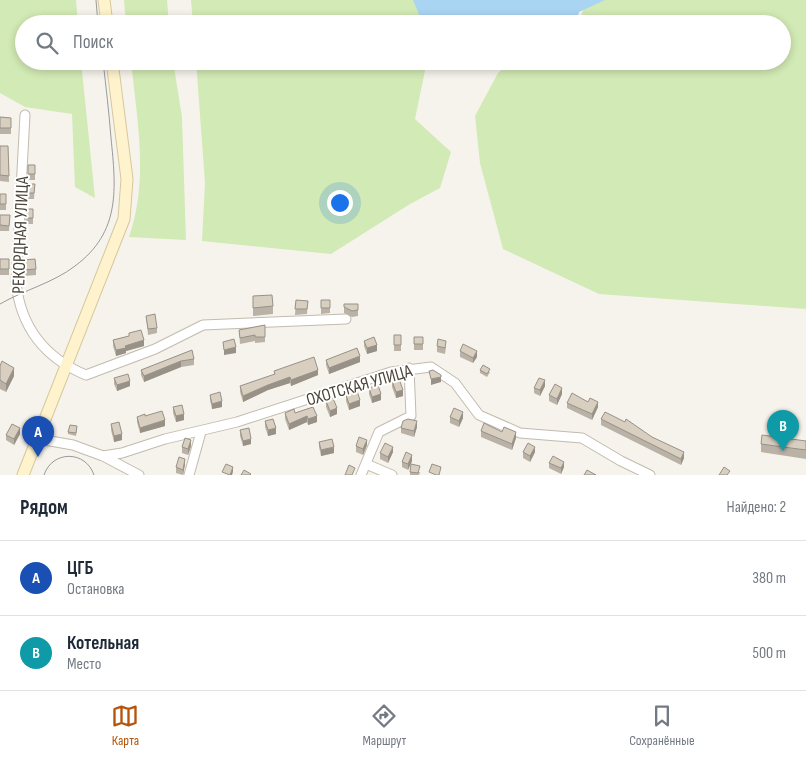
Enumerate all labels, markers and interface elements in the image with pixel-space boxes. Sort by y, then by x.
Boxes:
search box [15,15,791,70]
icon: search [33,29,61,57]
text: Поиск [73,31,113,54]
street label: РЕКОРДНАЯ УЛИЦА [8,176,33,294]
your location [327,190,353,216]
street label: ОХОТСКАЯ УЛИЦА [304,360,415,411]
pin: B [767,410,799,451]
pin: A [22,416,54,457]
text: Рядом [20,495,68,520]
text: Найдено: 2 [727,498,786,517]
text: ЦГБ [67,557,93,580]
text: A [32,569,40,588]
text: 380 m [752,569,786,588]
text: Остановка [67,580,124,599]
text: Котельная [67,632,139,655]
text: B [32,644,40,663]
text: 500 m [752,644,786,663]
text: Место [67,655,101,674]
tab: Карта [111,702,139,749]
tab: Маршрут [362,702,406,749]
tab: Сохранённые [629,702,695,749]

